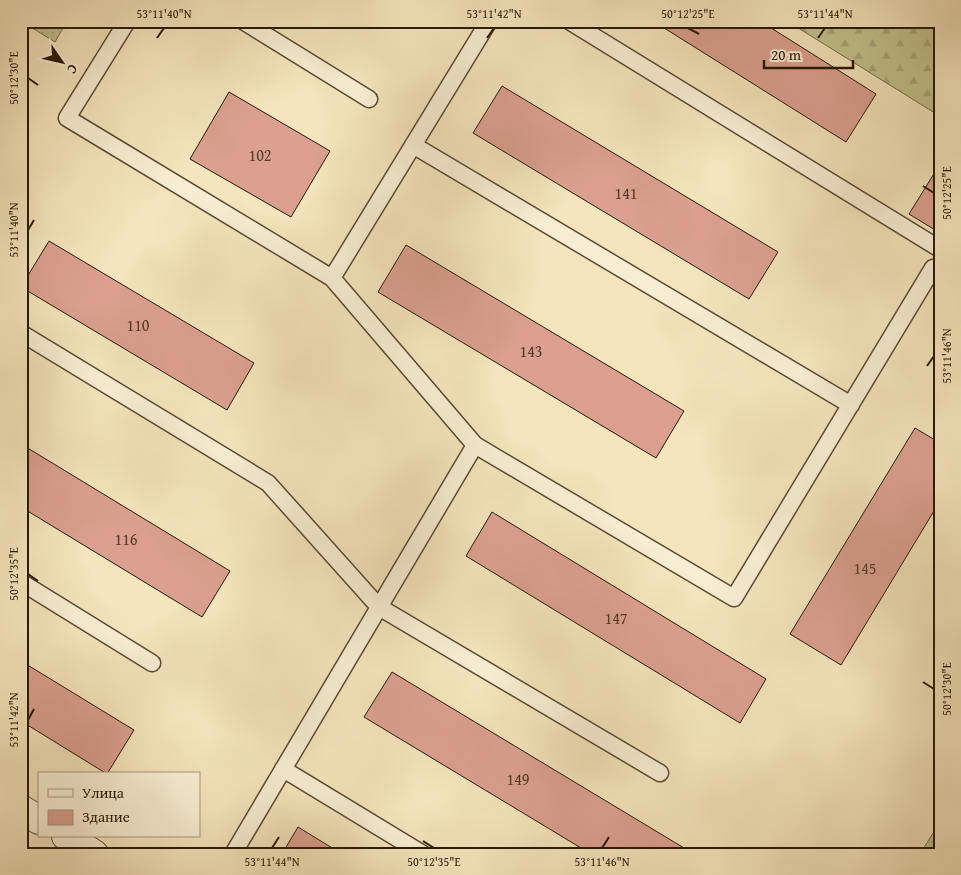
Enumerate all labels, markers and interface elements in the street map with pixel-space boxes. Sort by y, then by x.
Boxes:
text: 53°11'40"N [136,5,192,22]
text: 53°11'42"N [466,5,522,22]
text: 50°12'25"E [661,5,715,22]
text: 53°11'44"N [797,5,853,22]
north arrow [38,38,88,88]
scale bar [764,38,852,70]
text: 20 m [771,44,802,65]
text: 50°12'30"E [5,51,22,105]
text: С [62,60,83,78]
house number: 102 [248,143,272,167]
text: 50°12'25"E [938,166,955,220]
house number: 141 [614,181,638,205]
text: 53°11'40"N [5,202,22,258]
house number: 110 [126,313,150,337]
text: 53°11'46"N [938,328,955,384]
house number: 143 [519,339,543,363]
house number: 116 [114,527,138,551]
text: 50°12'35"E [5,547,22,601]
house number: 145 [853,556,877,580]
house number: 147 [604,606,628,630]
text: 50°12'30"E [938,662,955,716]
text: 53°11'42"N [5,692,22,748]
house number: 149 [506,767,530,791]
legend [38,772,200,838]
text: Улица [82,782,125,803]
text: Здание [82,806,130,827]
text: 53°11'44"N [244,853,300,870]
text: 50°12'35"E [407,853,461,870]
text: 53°11'46"N [574,853,630,870]

